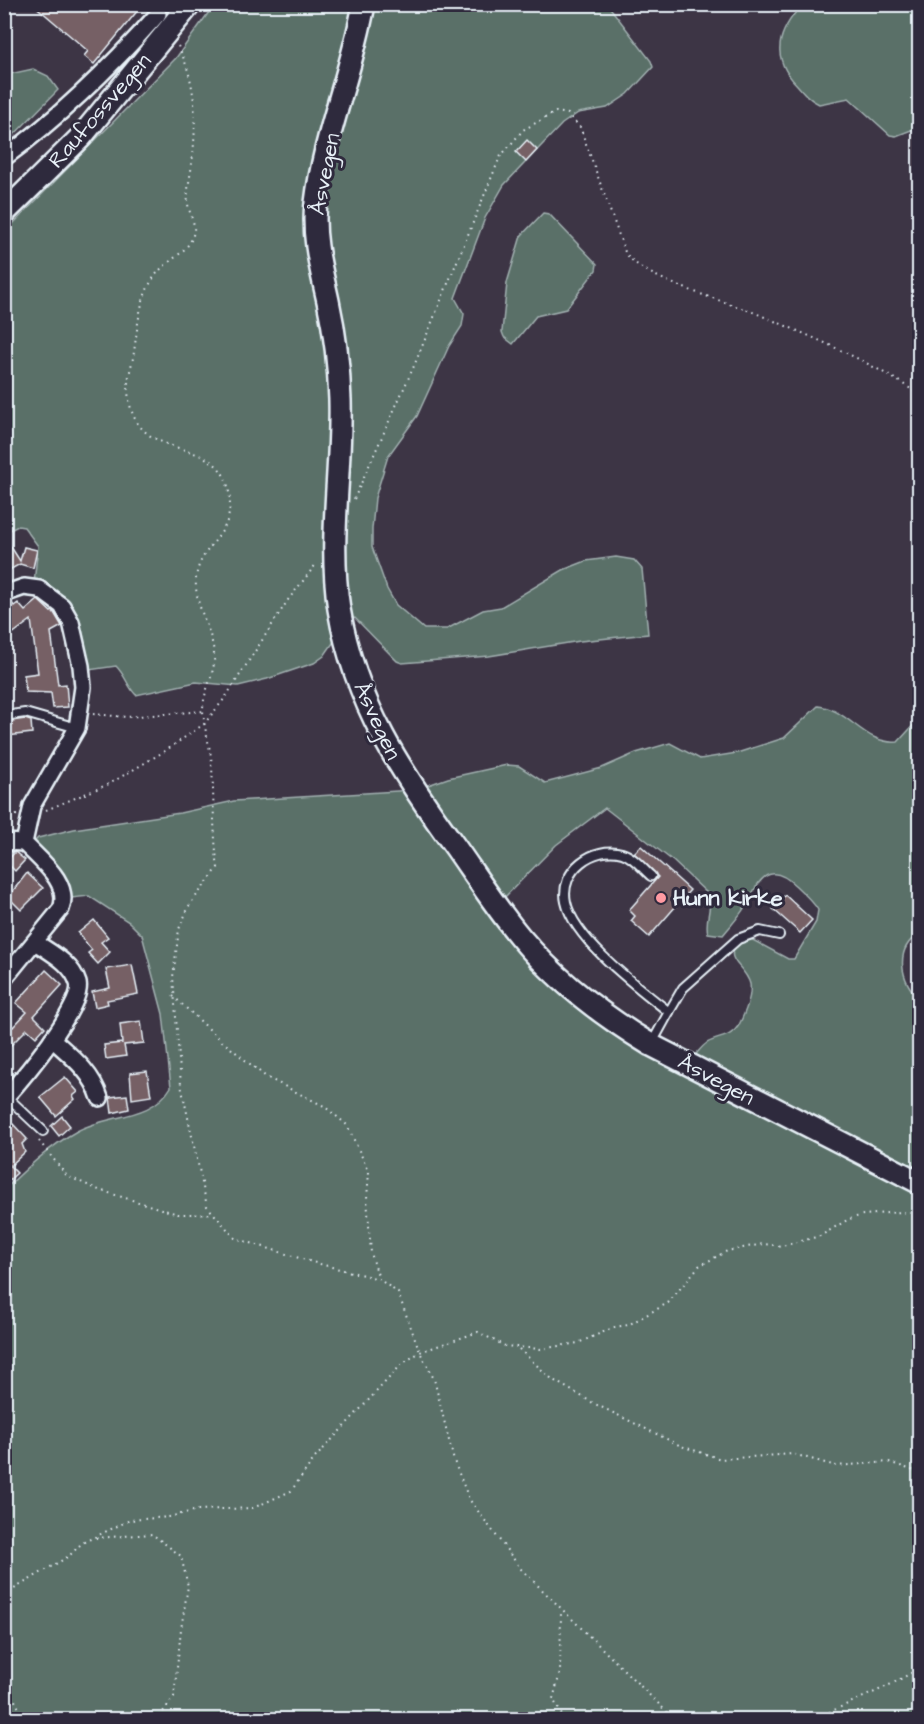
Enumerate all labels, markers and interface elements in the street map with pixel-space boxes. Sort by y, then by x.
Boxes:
street label: Raufossvegen [41,47,159,176]
street label: Åsvegen [302,130,349,218]
street label: Åsvegen [345,677,409,765]
place label: Hunn kirke [673,883,783,914]
marker: Hunn kirke [654,891,668,905]
street label: Åsvegen [672,1047,760,1114]

